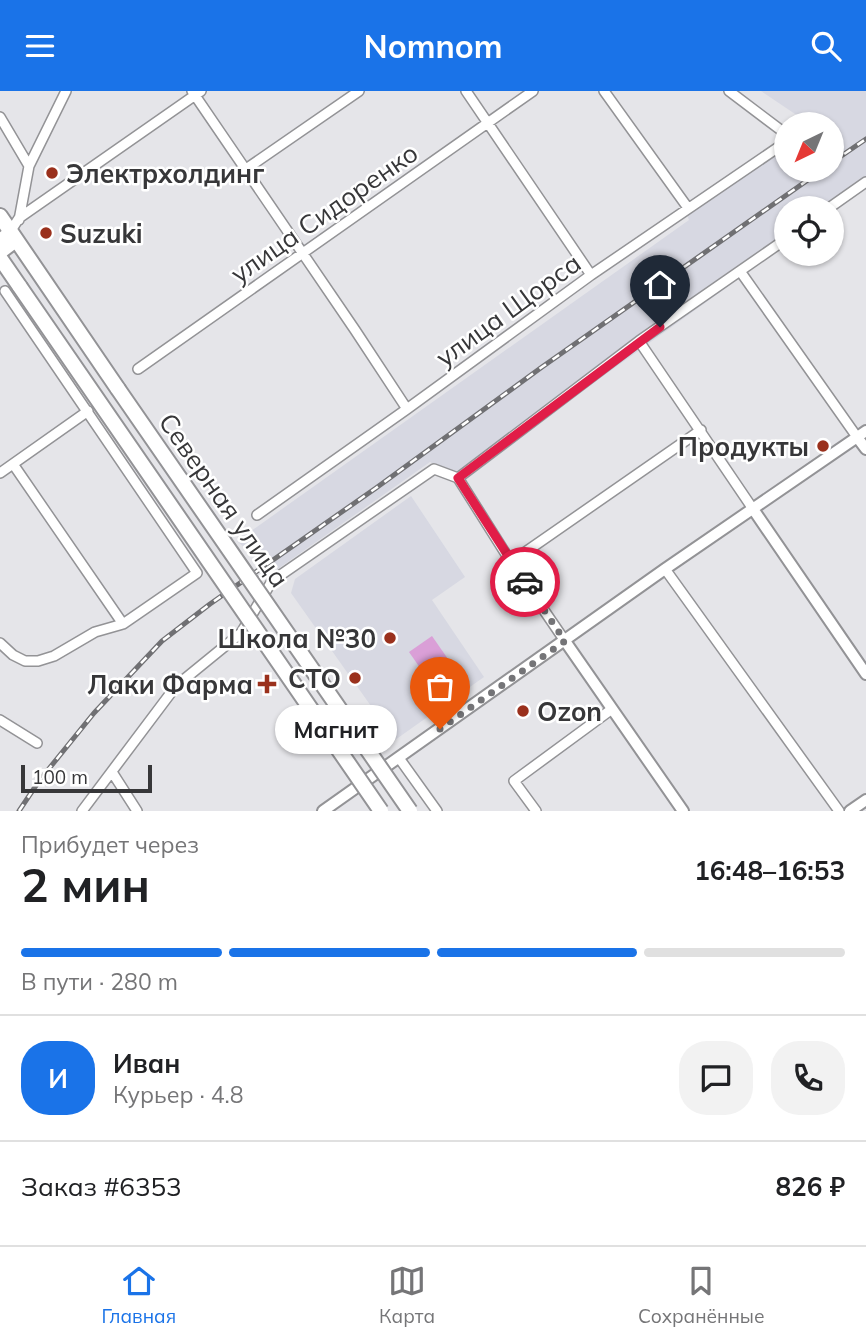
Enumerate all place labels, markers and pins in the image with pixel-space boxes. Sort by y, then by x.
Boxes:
place label: Электрхолдинг [66,157,264,190]
marker: Электрхолдинг [44,165,60,181]
place label: Suzuki [60,217,143,250]
marker: Suzuki [38,225,54,241]
pin [630,255,690,327]
place label: Продукты [678,430,809,463]
marker: Продукты [815,438,831,454]
place label: Школа №30 [218,622,376,655]
marker: Школа №30 [382,630,398,646]
pin [410,657,470,729]
place label: СТО [288,662,341,695]
place label: Лаки Фарма [87,668,253,701]
marker: СТО [347,670,363,686]
marker: Лаки Фарма [259,676,275,692]
place label: Ozon [537,695,602,728]
marker: Ozon [515,703,531,719]
callout: Магнит [276,705,398,753]

